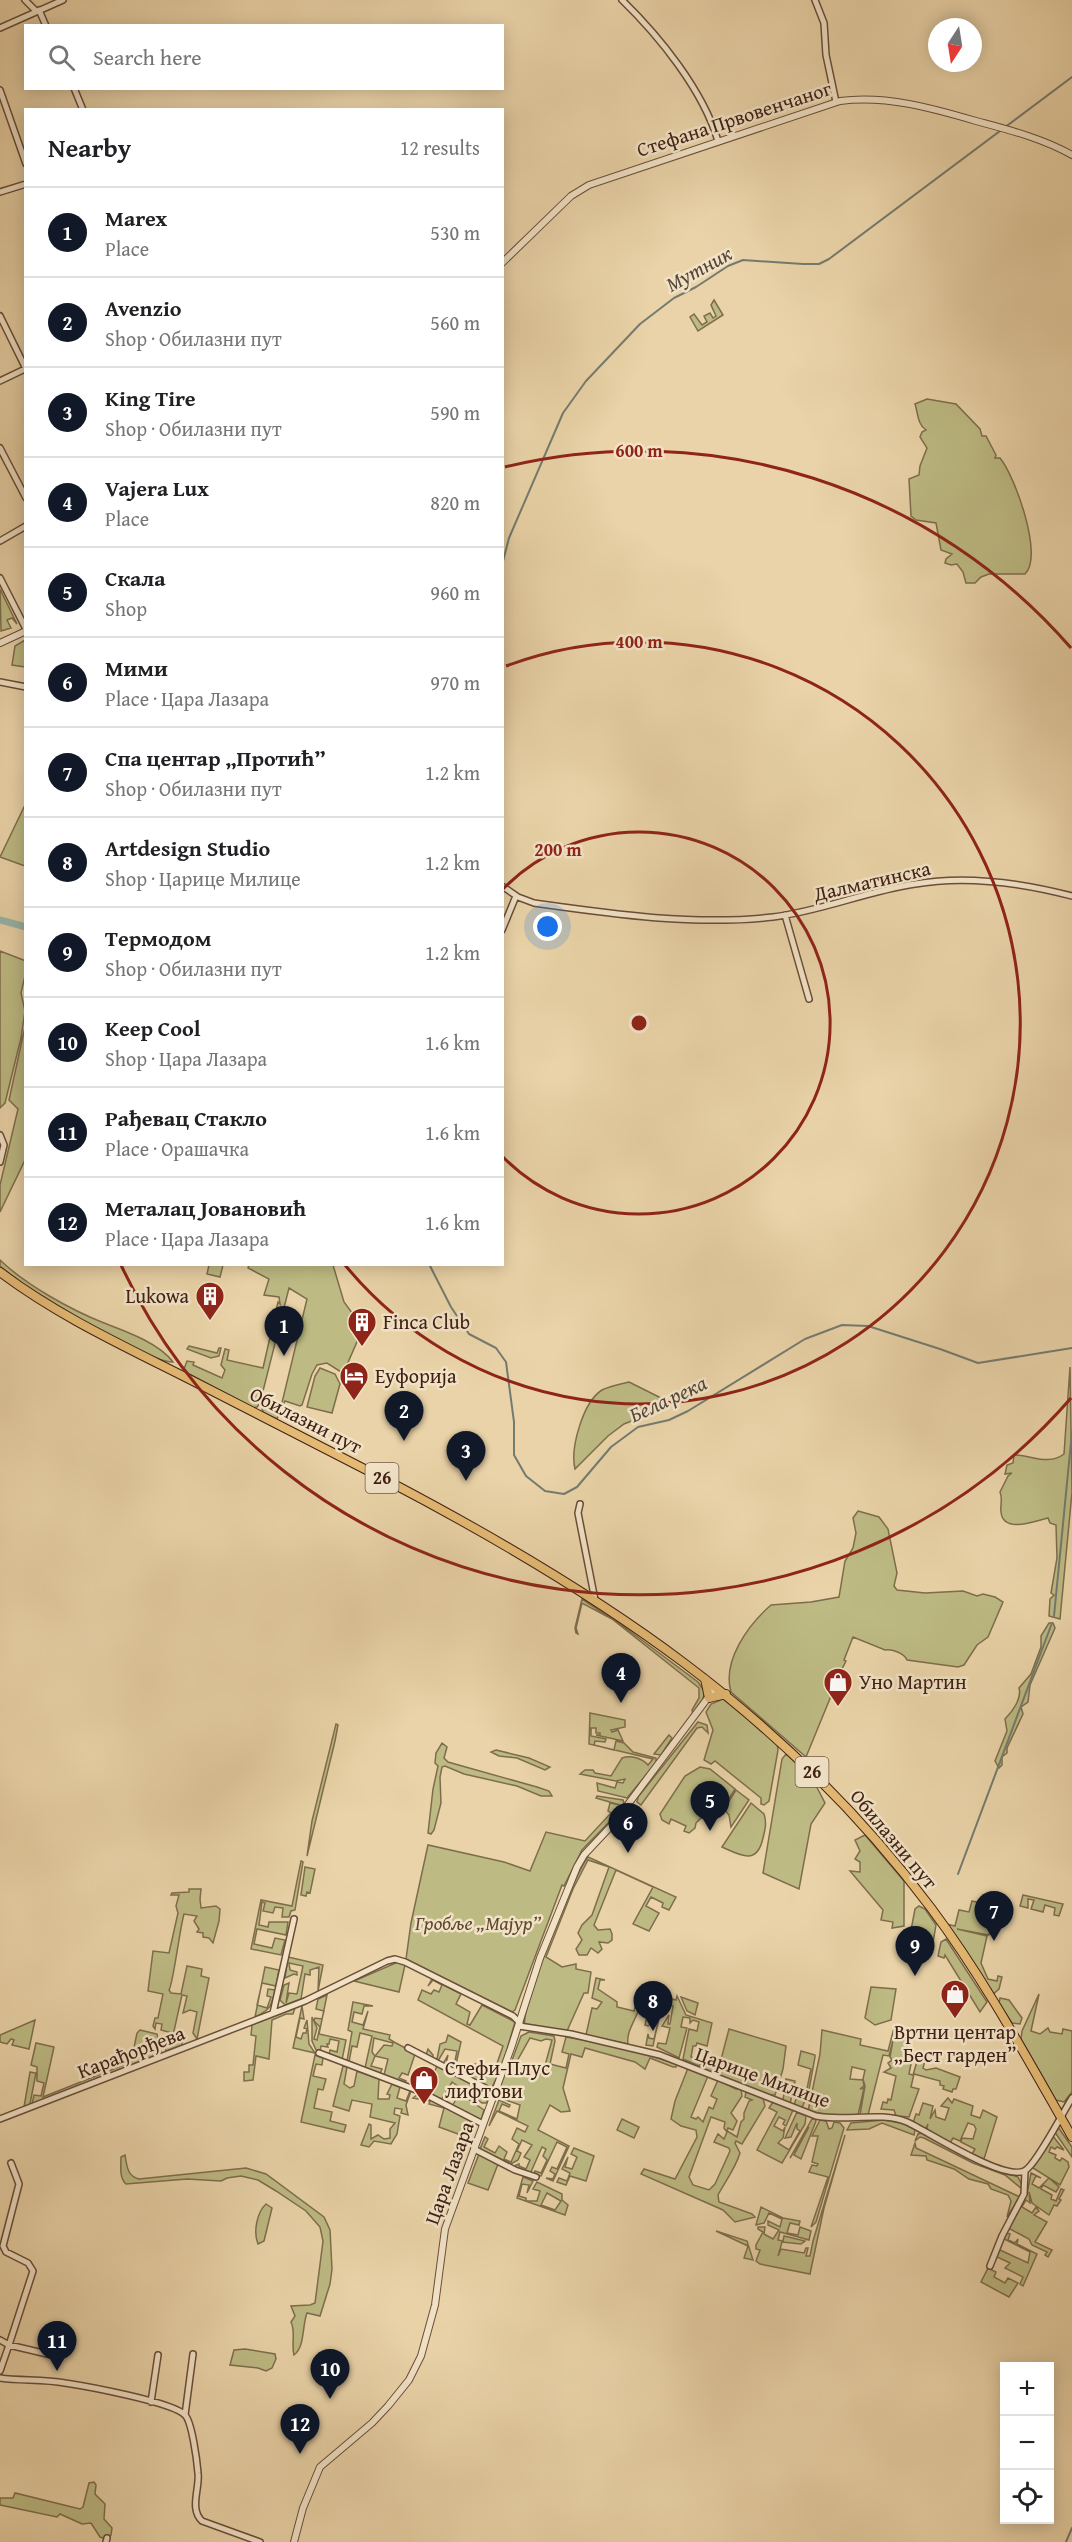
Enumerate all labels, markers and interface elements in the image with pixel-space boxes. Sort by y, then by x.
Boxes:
north arrow [928,18,982,72]
search box [24,24,504,90]
icon: search [45,41,78,74]
text: Search here [93,41,202,73]
street label: Стефана Првовенчаног [633,73,835,164]
text: Nearby [48,128,131,167]
text: 12 results [400,133,480,162]
text: Marex [105,202,167,234]
text: 1 [62,218,73,247]
text: 530 m [430,218,480,247]
text: Place [105,234,149,263]
water label: Мутник [660,238,738,300]
text: Avenzio [105,292,182,324]
text: 2 [62,308,73,337]
text: 560 m [430,308,480,337]
text: Shop · Обилазни пут [105,324,282,353]
text: King Tire [105,382,196,414]
text: 3 [62,398,73,427]
text: 590 m [430,398,480,427]
text: Shop · Обилазни пут [105,414,282,443]
text: 600 m [615,437,663,464]
text: Vajera Lux [105,472,209,504]
text: 4 [62,488,73,517]
text: 820 m [430,488,480,517]
text: Place [105,504,149,533]
text: Скала [105,562,166,594]
text: 5 [62,578,73,607]
text: 960 m [430,578,480,607]
text: Shop [105,594,147,623]
text: 400 m [615,628,663,655]
text: Мими [105,652,168,684]
text: 6 [62,668,73,697]
text: 970 m [430,668,480,697]
text: Place · Цара Лазара [105,684,269,713]
text: Спа центар „Протић” [105,742,325,774]
text: 7 [62,758,73,787]
text: 1.2 km [425,758,480,787]
text: Shop · Обилазни пут [105,774,282,803]
text: Artdesign Studio [105,832,270,864]
text: 200 m [534,836,582,863]
text: 8 [62,848,73,877]
text: 1.2 km [425,848,480,877]
street label: Далматинска [810,853,934,908]
text: Shop · Царице Милице [105,864,301,893]
your location [533,912,562,941]
text: Термодом [105,922,211,954]
text: 9 [62,938,73,967]
text: 1.2 km [425,938,480,967]
text: Shop · Обилазни пут [105,954,282,983]
text: Keep Cool [105,1012,201,1044]
centre of rings [629,1013,649,1033]
text: 10 [57,1028,78,1057]
text: 1.6 km [425,1028,480,1057]
text: Shop · Цара Лазара [105,1044,267,1073]
text: Рађевац Стакло [105,1102,267,1134]
text: 11 [57,1118,78,1147]
text: 1.6 km [425,1118,480,1147]
text: Place · Орашачка [105,1134,249,1163]
text: Металац Јовановић [105,1192,306,1224]
text: 12 [57,1208,78,1237]
text: 1.6 km [425,1208,480,1237]
text: Place · Цара Лазара [105,1224,269,1253]
building icon: Lukowa [194,1280,226,1322]
place label: Lukowa [125,1281,190,1310]
pin: 1 [264,1306,304,1356]
building icon: Finca Club [346,1306,378,1348]
place label: Finca Club [383,1307,470,1336]
hotel icon: Еуфорија [338,1360,370,1402]
place label: Еуфорија [375,1361,457,1390]
water label: Бела река [624,1367,712,1430]
street label: Обилазни пут [245,1379,368,1460]
pin: 2 [384,1392,424,1441]
pin: 3 [446,1432,486,1481]
road number: 26 [366,1463,398,1493]
pin: 4 [602,1654,640,1703]
shop icon: Уно Мартин [822,1666,854,1708]
place label: Уно Мартин [859,1667,967,1696]
road number: 26 [796,1757,828,1787]
pin: 5 [690,1782,730,1831]
street label: Обилазни пут [844,1782,945,1895]
pin: 6 [608,1804,648,1853]
pin: 7 [974,1892,1014,1941]
park label: Гробље „Мајур” [414,1908,542,1937]
pin: 9 [896,1926,934,1976]
shop icon: Вртни центар „Бест гарден” [939,1978,971,2020]
pin: 8 [634,1982,672,2031]
place label: Вртни центар „Бест гарден” [894,2017,1016,2069]
street label: Карађорђева [73,2018,189,2085]
street label: Царице Милице [692,2039,835,2114]
place label: Стефи-Плус лифтови [445,2053,550,2105]
shop icon: Стефи-Плус лифтови [408,2064,440,2106]
street label: Цара Лазара [416,2117,481,2228]
pin: 11 [38,2322,76,2371]
pin: 10 [310,2350,350,2399]
map controls [1000,2362,1054,2524]
button: + [1000,2362,1054,2416]
pin: 12 [280,2404,320,2454]
button: − [1000,2416,1054,2470]
button: locate [1000,2470,1054,2524]

